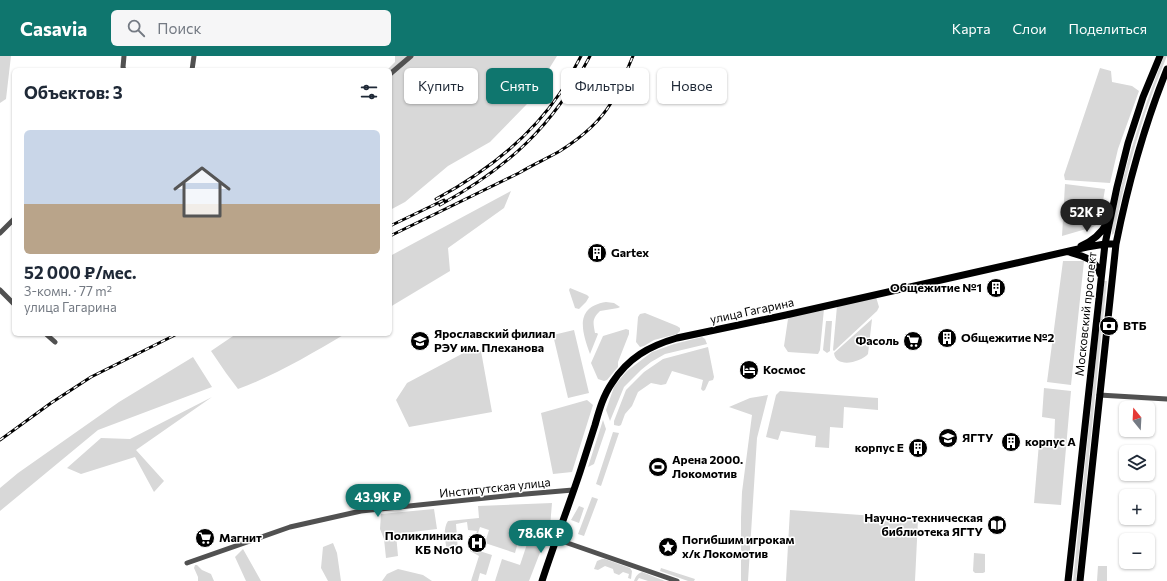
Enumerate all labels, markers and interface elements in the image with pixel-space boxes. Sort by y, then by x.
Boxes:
search box [111,10,391,46]
text: Casavia [20,17,87,40]
icon: search [125,17,147,39]
text: Поиск [157,19,201,37]
text: Карта [952,20,990,37]
text: Слои [1012,20,1047,37]
text: Поделиться [1069,20,1147,37]
chip: Купить [404,68,478,104]
chip: Снять [486,68,553,104]
chip: Фильтры [561,68,649,104]
chip: Новое [657,68,727,104]
icon: filters [358,81,380,103]
text: Объектов: 3 [24,82,123,103]
icon: home [166,156,238,228]
pin: 52K ₽ [1059,199,1115,233]
text: 52K ₽ [1069,204,1105,220]
building icon: Gartex [586,242,608,264]
place label: Gartex [611,245,649,259]
street label: Московский проспект [1072,251,1099,377]
text: 52 000 ₽/мес. [24,262,137,283]
building icon: Общежитие №1 [985,277,1007,299]
place label: Общежитие №1 [890,280,982,294]
text: 3-комн. · 77 m² [24,283,112,299]
street label: улица Гагарина [709,294,795,326]
text: улица Гагарина [24,299,117,315]
bank icon: ВТБ [1098,315,1120,337]
place label: ВТБ [1123,318,1147,332]
place label: Ярославский филиал РЭУ им. Плеханова [434,326,556,354]
building icon: Общежитие №2 [936,327,958,349]
school or university icon: Ярославский филиал РЭУ им. Плеханова [409,330,431,352]
supermarket icon: Фасоль [902,330,924,352]
place label: Общежитие №2 [961,330,1055,344]
place label: Фасоль [855,333,900,347]
hotel icon: Космос [738,359,760,381]
place label: Космос [763,362,806,376]
north arrow [1119,401,1155,437]
map controls [1119,401,1155,569]
school or university icon: ЯГТУ [937,427,959,449]
place label: ЯГТУ [962,430,994,444]
building icon: корпус А [1000,431,1022,453]
place label: корпус А [1025,434,1076,448]
building icon: корпус Е [907,437,929,459]
place label: корпус Е [855,440,904,454]
button: layers [1119,445,1155,481]
place label: Арена 2000. Локомотив [672,452,743,480]
sports icon: Арена 2000. Локомотив [647,456,669,478]
street label: Институтская улица [439,474,551,500]
pin: 43.9K ₽ [341,484,415,518]
text: 43.9K ₽ [355,489,401,505]
button: + [1119,489,1155,525]
place label: Научно-техническая библиотека ЯГТУ [864,510,984,538]
library icon: Научно-техническая библиотека ЯГТУ [986,514,1008,536]
pin: 78.6K ₽ [504,520,578,554]
text: 78.6K ₽ [518,525,564,541]
supermarket icon: Магнит [194,527,216,549]
place label: Поликлиника КБ No10 [385,528,463,556]
place label: Магнит [219,530,262,544]
hospital icon: Поликлиника КБ No10 [466,532,488,554]
place label: Погибшим игрокам х/к Локомотив [682,532,795,560]
button: − [1119,533,1155,569]
place icon: Погибшим игрокам х/к Локомотив [657,536,679,558]

